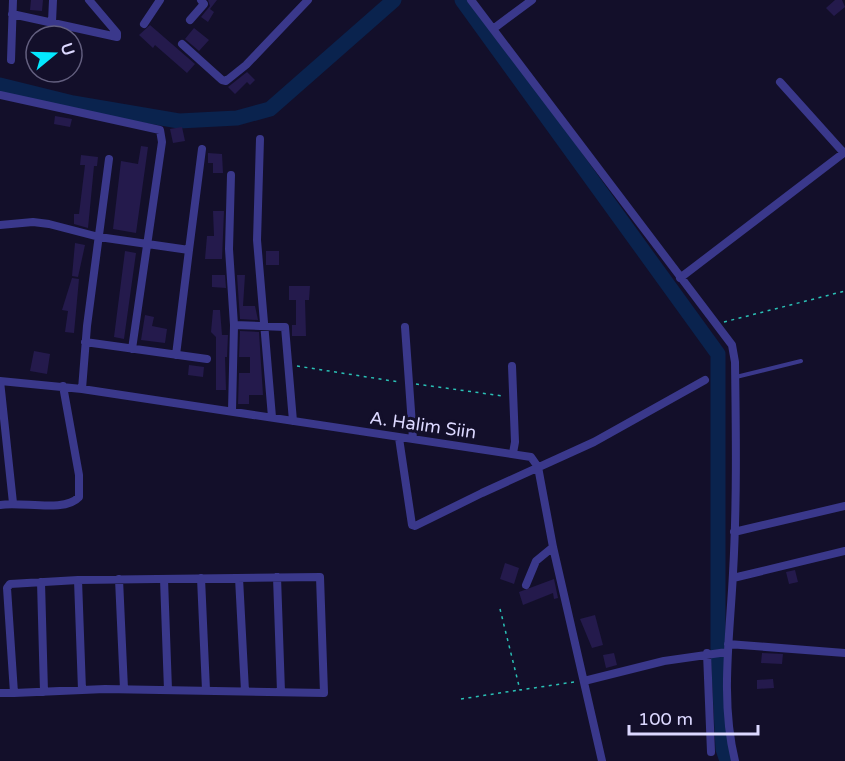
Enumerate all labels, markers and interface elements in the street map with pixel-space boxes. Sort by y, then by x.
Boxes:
north arrow [24,24,84,84]
text: U [56,40,79,58]
street label: A. Halim Siin [368,407,478,443]
scale bar [629,698,758,736]
text: 100 m [638,708,693,730]

